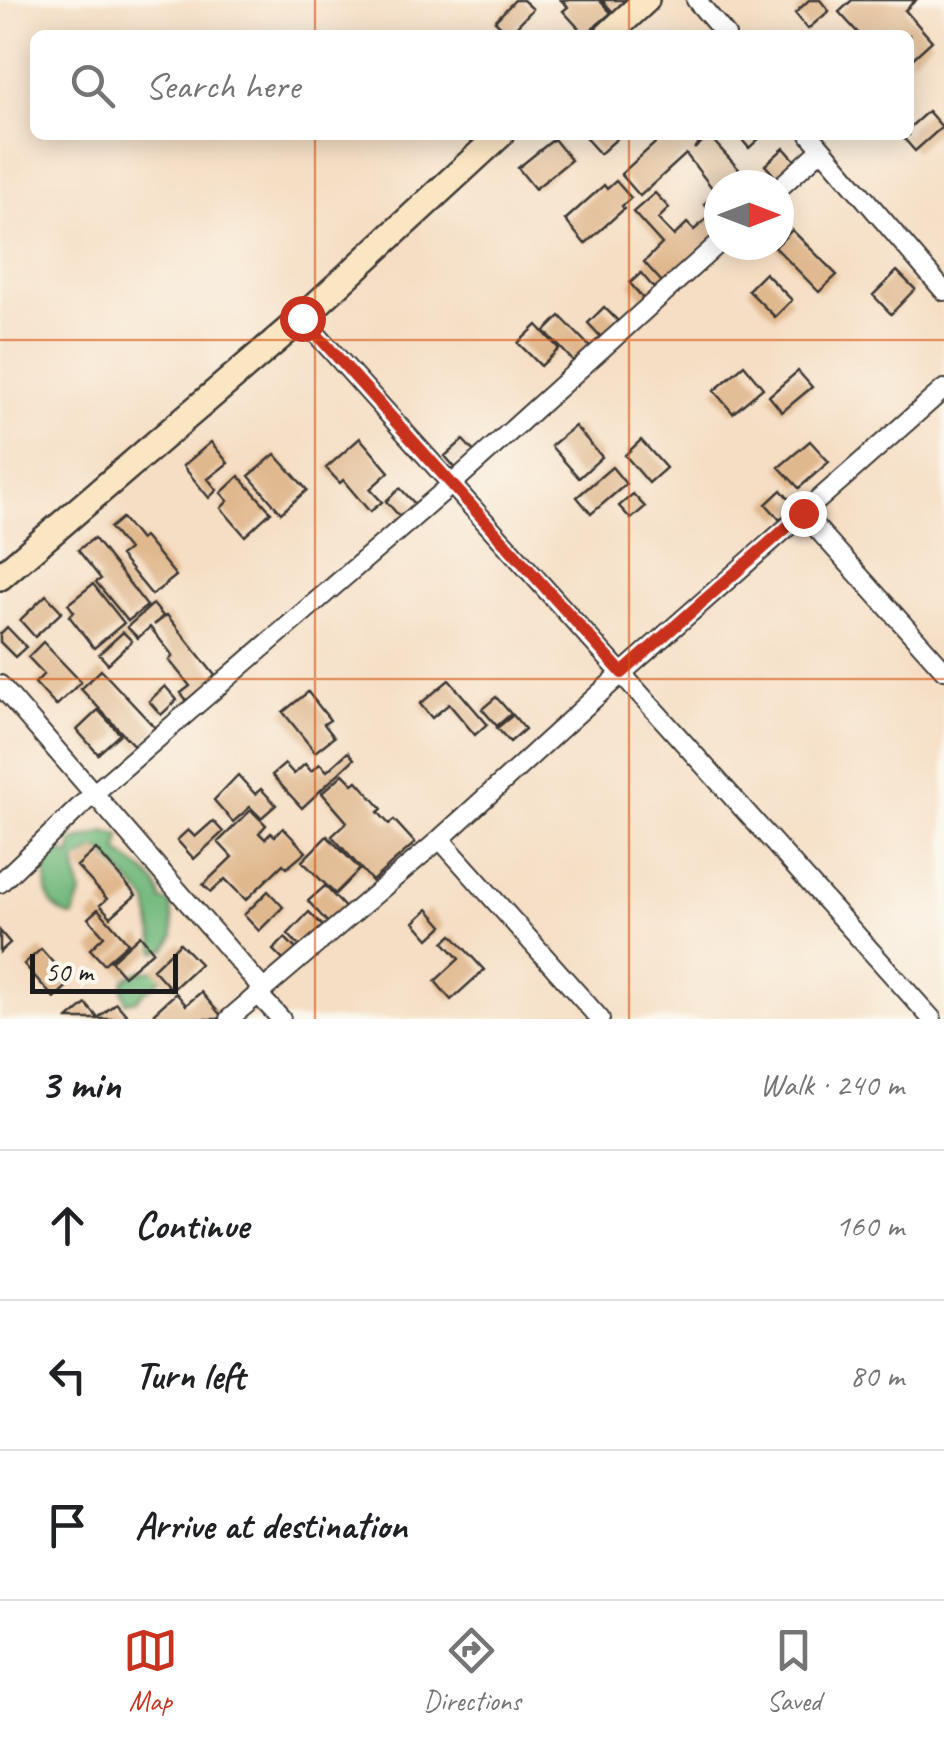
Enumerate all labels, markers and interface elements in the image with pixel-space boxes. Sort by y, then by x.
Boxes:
search box [30,30,914,140]
icon: search [65,58,120,113]
text: Search here [145,62,300,109]
north arrow [704,170,794,260]
route start [280,296,326,342]
route end [781,491,827,537]
scale bar [30,949,178,994]
text: 50 m [45,954,93,989]
text: 3 min [40,1058,120,1111]
text: Walk · 240 m [760,1064,904,1105]
icon: ahead [40,1198,95,1253]
text: Continue [135,1202,249,1249]
text: 160 m [835,1205,904,1246]
icon: left [40,1348,95,1403]
text: Turn left [135,1352,245,1399]
text: 80 m [850,1355,904,1396]
icon: arrive [40,1498,95,1553]
text: Arrive at destination [135,1502,407,1549]
tab: Map [123,1623,178,1718]
tab: Directions [423,1623,521,1718]
tab: Saved [766,1623,821,1718]

